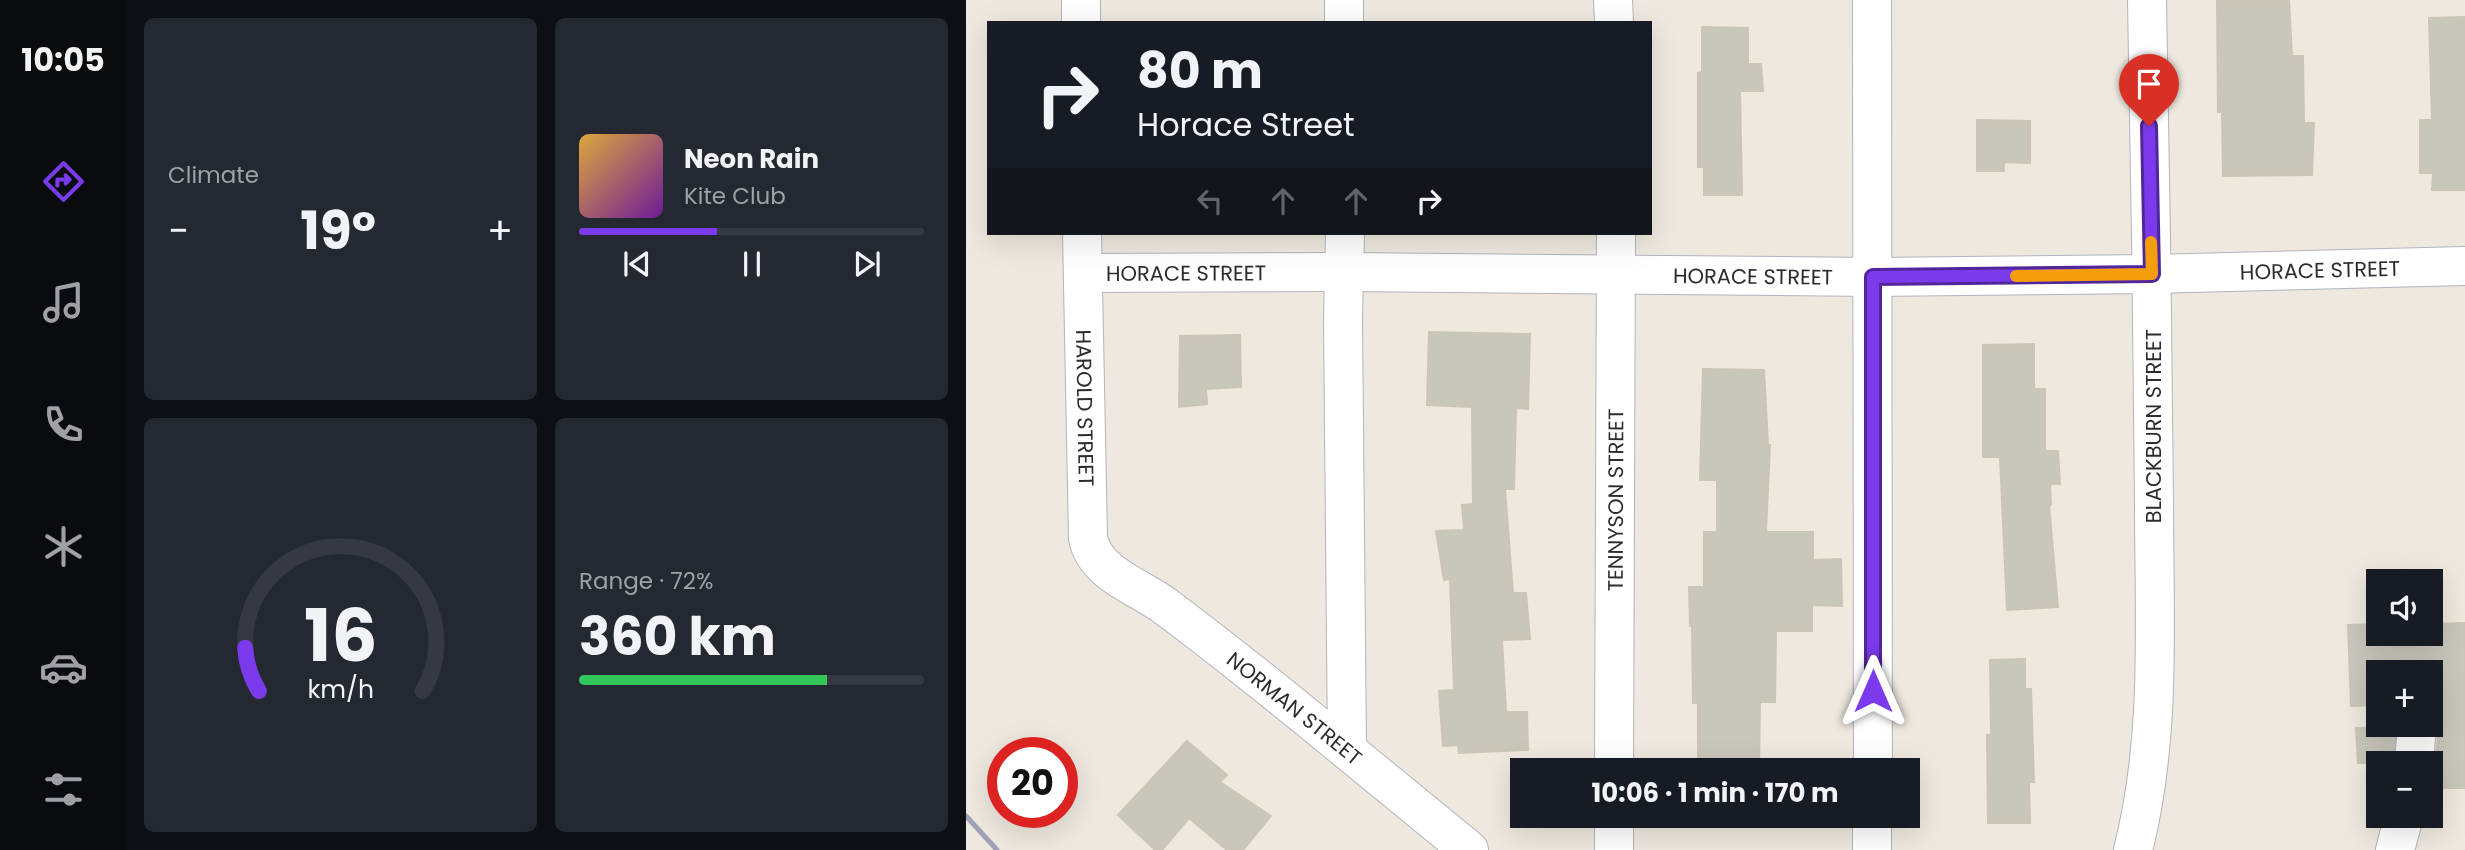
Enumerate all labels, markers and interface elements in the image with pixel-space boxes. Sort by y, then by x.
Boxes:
text: 10:05 [21,37,105,82]
text: 80 m [1137,37,1263,105]
icon: right [1022,49,1113,140]
pin [2119,54,2179,126]
icon: arrive [2130,65,2168,103]
text: Horace Street [1137,102,1355,147]
text: Neon Rain [684,141,819,177]
icon: directions [39,157,88,206]
text: Climate [168,159,259,191]
text: Kite Club [684,180,786,212]
icon: left [1191,182,1229,220]
icon: ahead [1264,182,1302,220]
icon: ahead [1337,182,1375,220]
icon: right [1410,182,1448,220]
text: 19° [300,194,376,267]
text: − [168,204,189,257]
text: + [487,204,513,257]
icon: previous [618,245,656,283]
icon: pause [733,245,771,283]
icon: next [848,245,886,283]
street label: HORACE STREET [2240,253,2400,286]
street label: HORACE STREET [1106,258,1266,287]
street label: HORACE STREET [1673,261,1833,291]
icon: music [39,278,88,327]
street label: HAROLD STREET [1069,329,1101,487]
street label: BLACKBURN STREET [2139,329,2168,523]
icon: phone [39,400,88,449]
street label: TENNYSON STREET [1600,409,1630,591]
icon: climate [39,522,88,571]
text: Range · 72% [579,565,713,597]
map controls [2366,569,2443,828]
button: sound [2366,569,2443,646]
text: 16 [304,585,377,686]
text: 360 km [579,600,776,673]
icon: car [39,643,88,692]
street label: NORMAN STREET [1221,645,1369,771]
position arrow [1836,654,1910,728]
button: + [2366,660,2443,737]
text: km/h [307,672,374,707]
speed limit sign: 20 [987,737,1078,828]
button: − [2366,751,2443,828]
icon: filters [39,765,88,814]
text: 10:06 · 1 min · 170 m [1592,775,1838,811]

